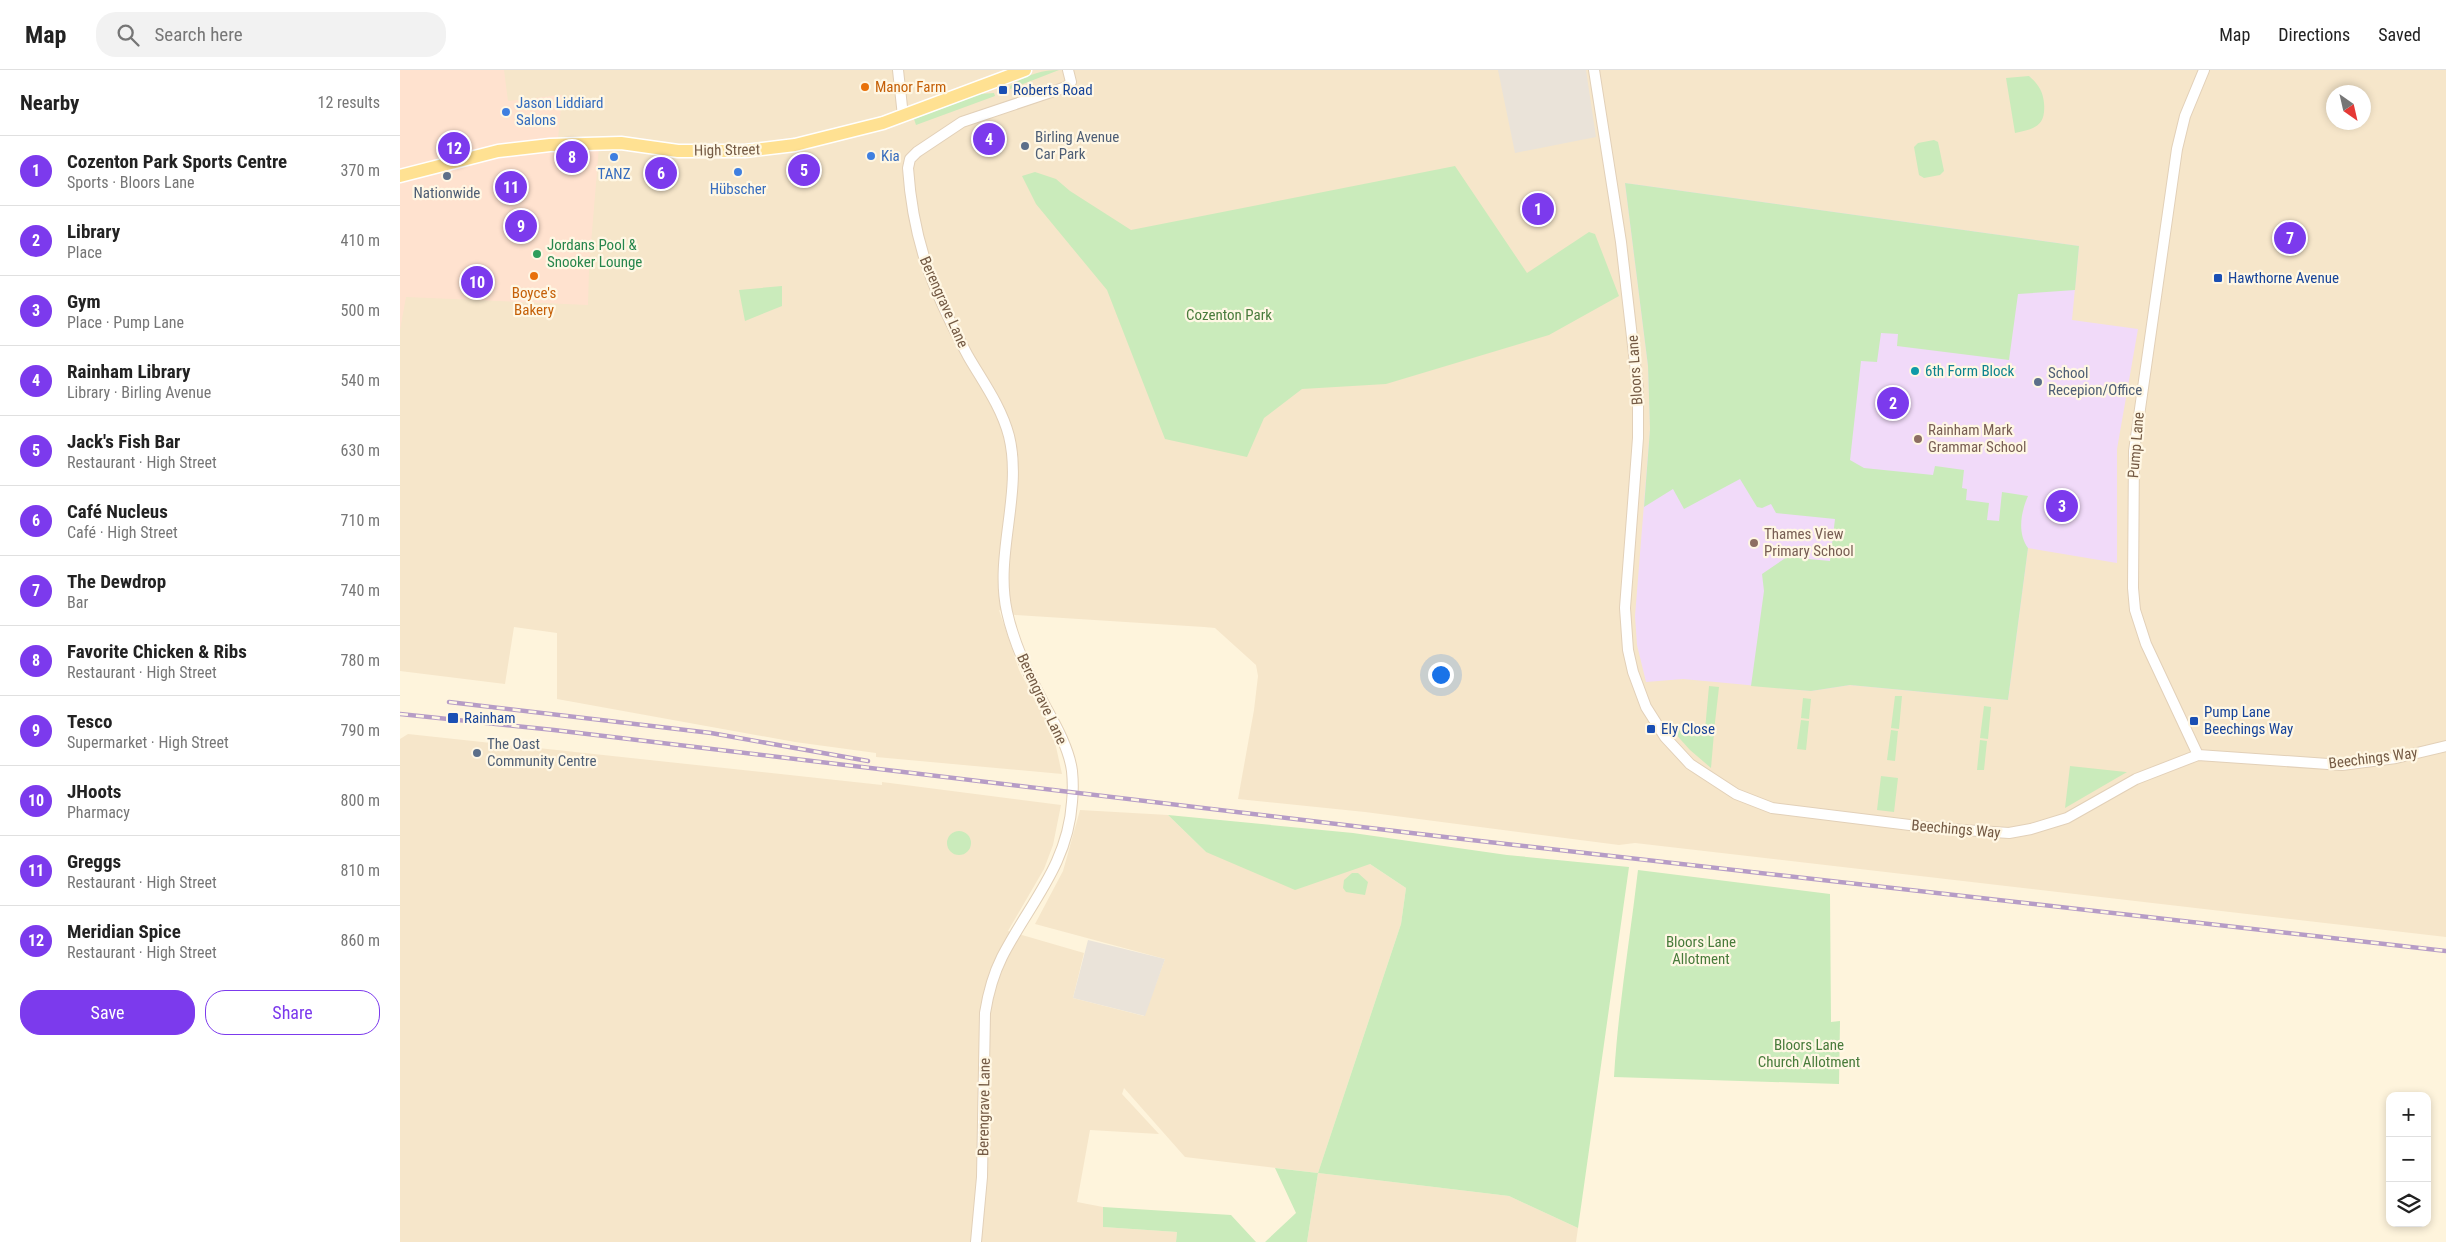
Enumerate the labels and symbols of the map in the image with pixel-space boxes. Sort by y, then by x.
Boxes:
place label: Manor Farm [875,78,946,96]
marker: Manor Farm [859,81,871,93]
place label: Roberts Road [1013,81,1093,99]
marker: Roberts Road [997,84,1009,96]
north arrow [2326,85,2371,130]
place label: Jason Liddiard Salons [516,94,603,129]
marker: Jason Liddiard Salons [500,106,512,118]
pin: 4 [973,120,1005,158]
place label: Birling Avenue Car Park [1035,128,1119,163]
pin: 12 [438,129,470,167]
pin: 8 [556,138,588,176]
street label: High Street [694,140,760,160]
marker: Birling Avenue Car Park [1019,140,1031,152]
place label: Kia [881,147,900,165]
marker: Kia [865,150,877,162]
marker: TANZ [608,151,620,163]
pin: 5 [788,151,820,189]
pin: 6 [645,154,677,192]
place label: TANZ [597,165,631,183]
marker: Hübscher [732,166,744,178]
pin: 11 [495,168,527,206]
marker: Nationwide [441,170,453,182]
place label: Hübscher [710,180,767,198]
place label: Nationwide [414,184,480,202]
pin: 1 [1522,190,1554,228]
pin: 9 [505,207,537,245]
pin: 7 [2274,219,2306,257]
place label: Jordans Pool & Snooker Lounge [547,236,642,271]
marker: Jordans Pool & Snooker Lounge [531,248,543,260]
street label: Berengrave Lane [916,254,972,350]
pin: 10 [461,263,493,301]
place label: Hawthorne Avenue [2228,269,2339,287]
marker: Boyce's Bakery [528,270,540,282]
marker: Hawthorne Avenue [2212,272,2224,284]
place label: Boyce's Bakery [512,284,556,319]
park label: Cozenton Park [1186,306,1272,324]
street label: Bloors Lane [1624,334,1646,406]
place label: 6th Form Block [1925,362,2015,380]
place label: School Recepion/Office [2048,364,2142,399]
marker: 6th Form Block [1909,365,1921,377]
marker: School Recepion/Office [2032,376,2044,388]
pin: 2 [1877,384,1909,422]
street label: Pump Lane [2124,411,2148,479]
place label: Rainham Mark Grammar School [1928,421,2027,456]
marker: Rainham Mark Grammar School [1912,433,1924,445]
pin: 3 [2046,487,2078,525]
place label: Thames View Primary School [1764,525,1854,560]
marker: Thames View Primary School [1748,537,1760,549]
street label: Berengrave Lane [1013,651,1071,747]
your location [1428,662,1454,688]
place label: Pump Lane Beechings Way [2204,703,2293,738]
place label: Rainham [464,709,516,727]
marker: Rainham [446,711,460,725]
marker: Pump Lane Beechings Way [2188,715,2200,727]
place label: Ely Close [1661,720,1715,738]
marker: Ely Close [1645,723,1657,735]
place label: The Oast Community Centre [487,735,596,770]
street label: Beechings Way [2328,744,2418,772]
marker: The Oast Community Centre [471,747,483,759]
street label: Beechings Way [1911,816,2001,842]
park label: Bloors Lane Allotment [1666,933,1736,968]
park label: Bloors Lane Church Allotment [1758,1036,1860,1071]
street label: Berengrave Lane [974,1058,994,1156]

